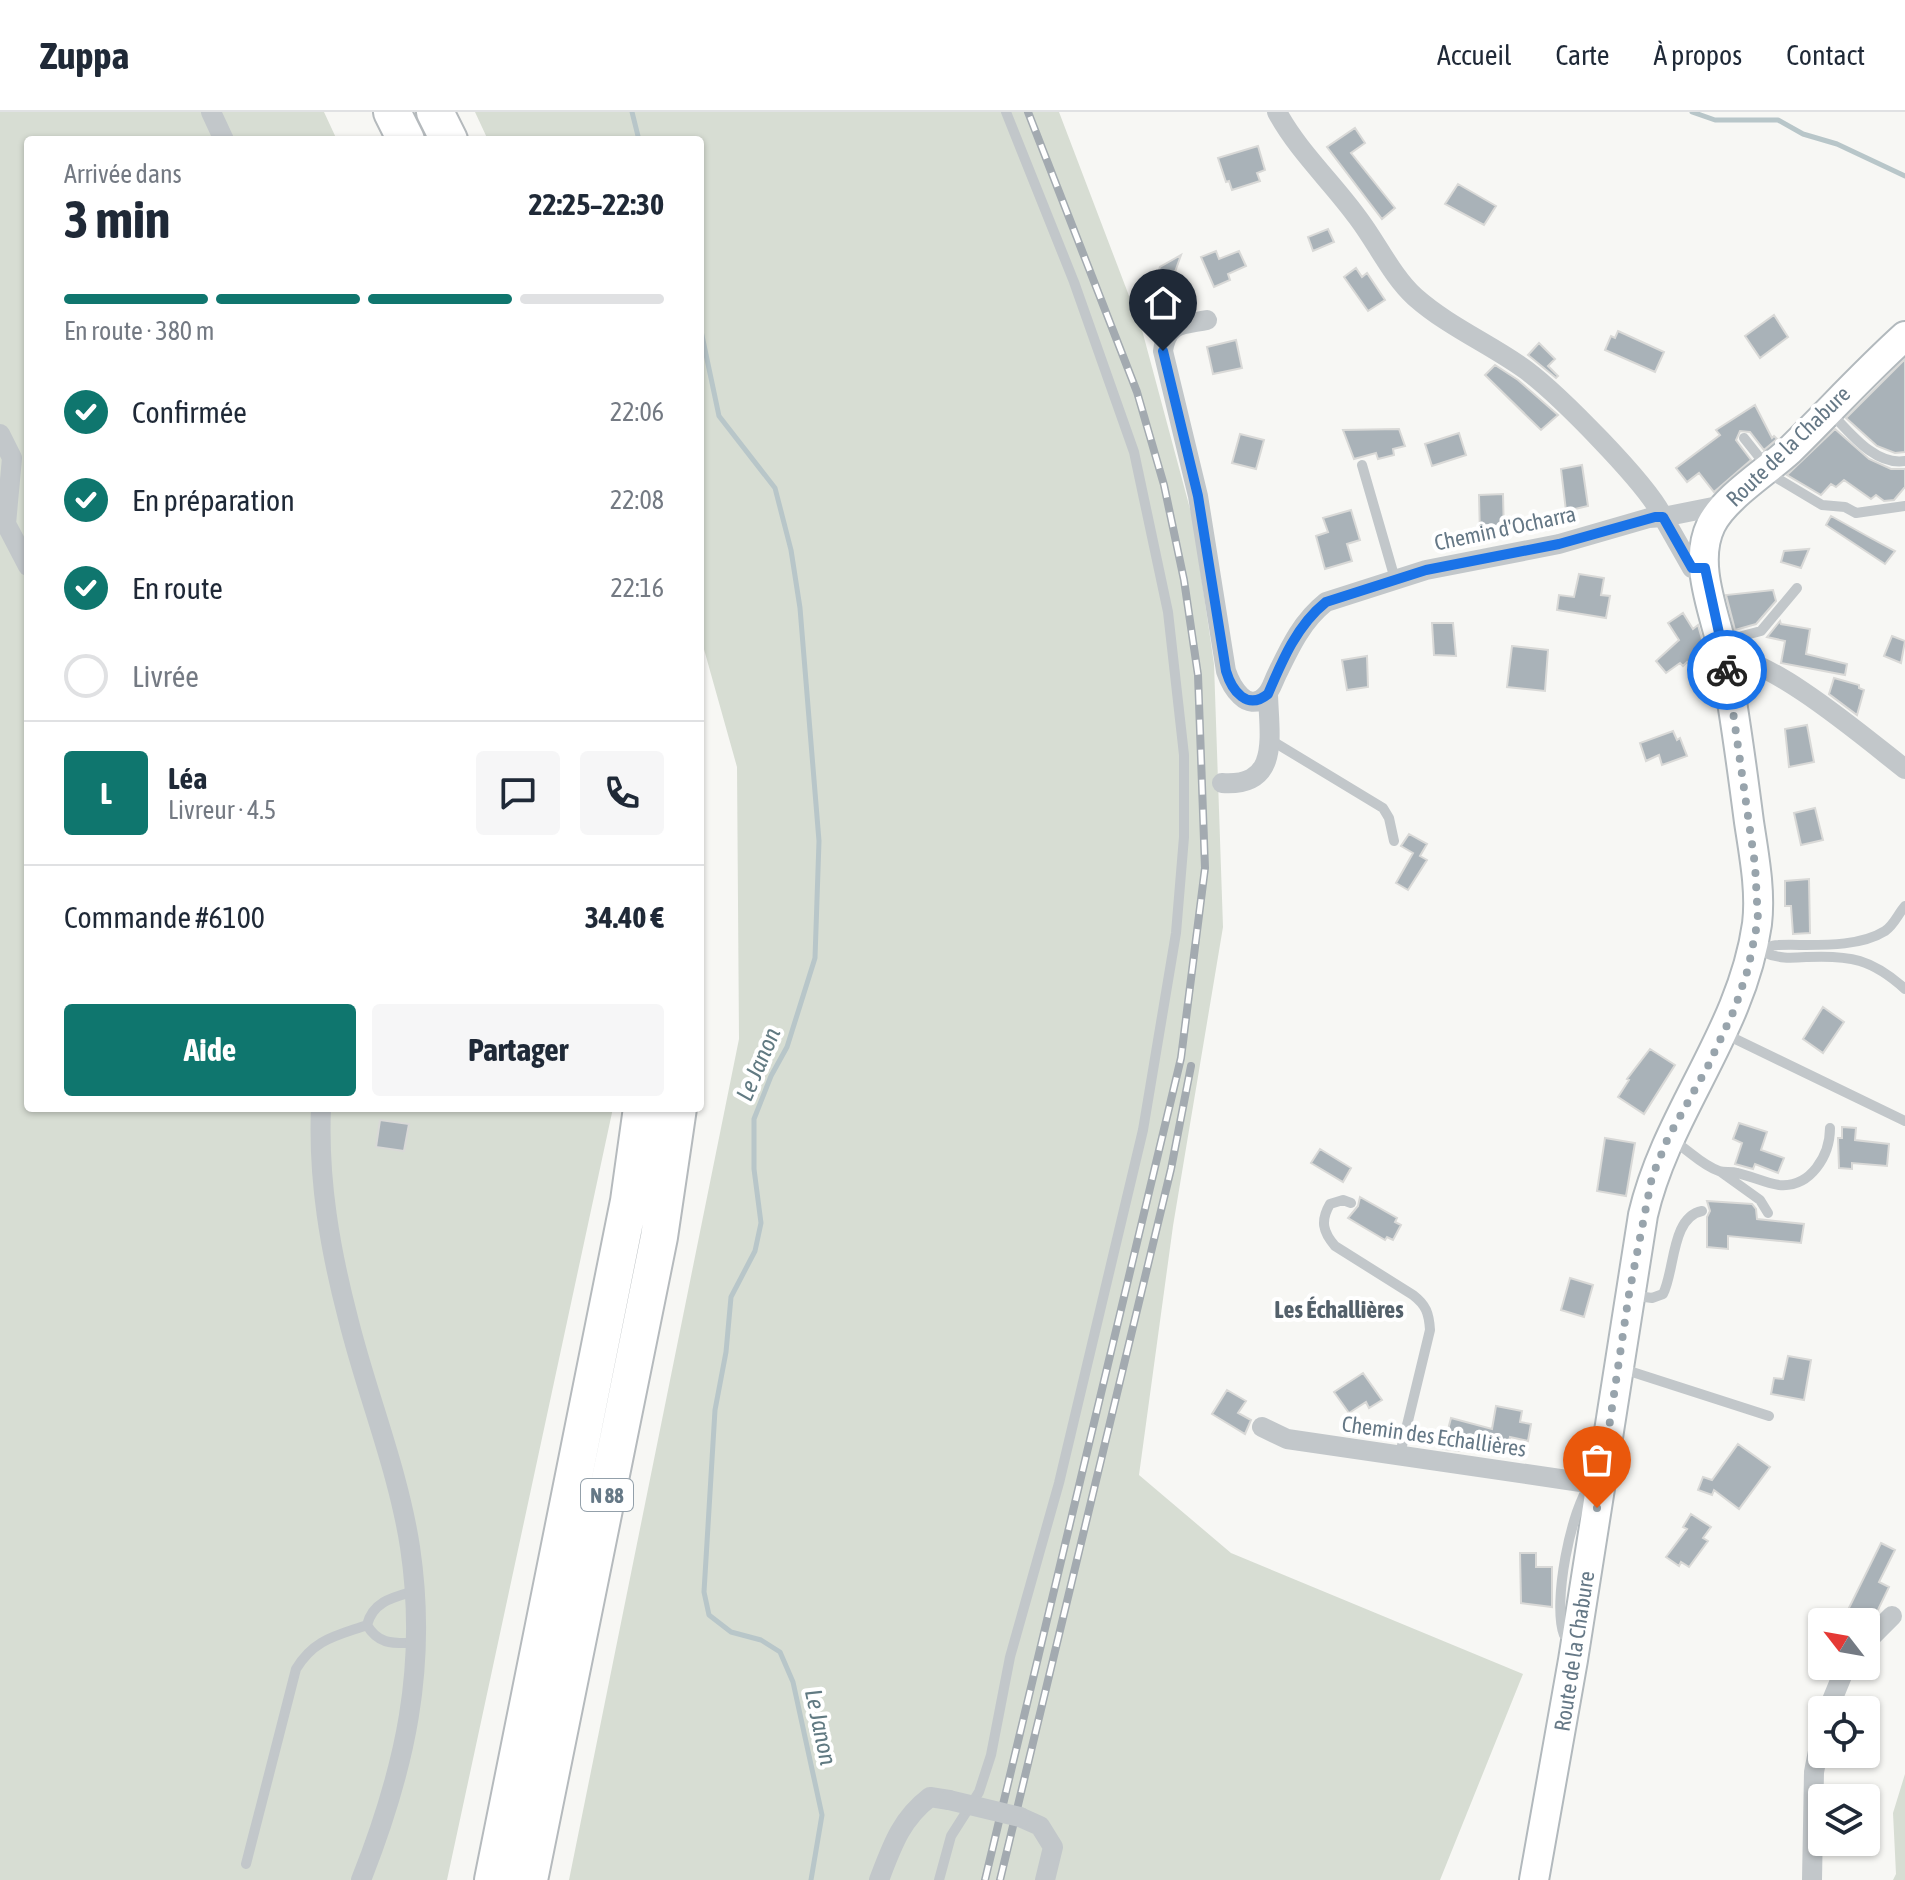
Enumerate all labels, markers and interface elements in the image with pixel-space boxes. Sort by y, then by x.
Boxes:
text: Zuppa [40,34,129,77]
text: Accueil [1437,39,1511,71]
text: Carte [1555,39,1610,71]
text: À propos [1654,39,1742,71]
text: Contact [1786,39,1865,71]
text: Arrivée dans [64,159,182,189]
text: 22:25–22:30 [529,187,664,221]
text: 3 min [64,189,170,249]
pin [1129,269,1197,351]
icon: home [1141,281,1185,325]
text: En route · 380 m [64,316,214,346]
street label: Route de la Chabure [1721,380,1855,512]
icon: check [64,390,108,434]
text: Confirmée [132,395,247,429]
text: 22:06 [610,397,664,427]
icon: check [64,478,108,522]
text: En préparation [132,483,295,517]
text: 22:08 [610,485,664,515]
street label: Chemin d'Ocharra [1432,500,1578,556]
icon: check [64,566,108,610]
text: En route [132,571,223,605]
text: 22:16 [610,573,664,603]
courier [1687,630,1767,710]
icon: bike [1705,648,1749,692]
text: Livrée [132,659,199,693]
button: chat [476,751,560,835]
button: phone [580,751,664,835]
text: Léa [168,761,207,795]
text: L [100,776,112,810]
text: Livreur · 4.5 [168,795,276,825]
text: Commande #6100 [64,900,265,934]
text: 34.40 € [585,900,664,934]
button: Aide [64,1004,356,1096]
button: Partager [372,1004,664,1096]
water label: Le Janon [731,1023,786,1105]
district label: Les Échallières [1274,1296,1404,1323]
street label: Chemin des Echallières [1340,1410,1528,1462]
pin [1563,1426,1631,1508]
icon: bag [1575,1438,1619,1482]
road number: N 88 [581,1479,633,1511]
street label: Route de la Chabure [1548,1569,1600,1733]
north arrow [1808,1608,1880,1680]
map controls [1808,1608,1880,1856]
water label: Le Janon [800,1687,842,1768]
button: locate [1808,1696,1880,1768]
button: layers [1808,1784,1880,1856]

